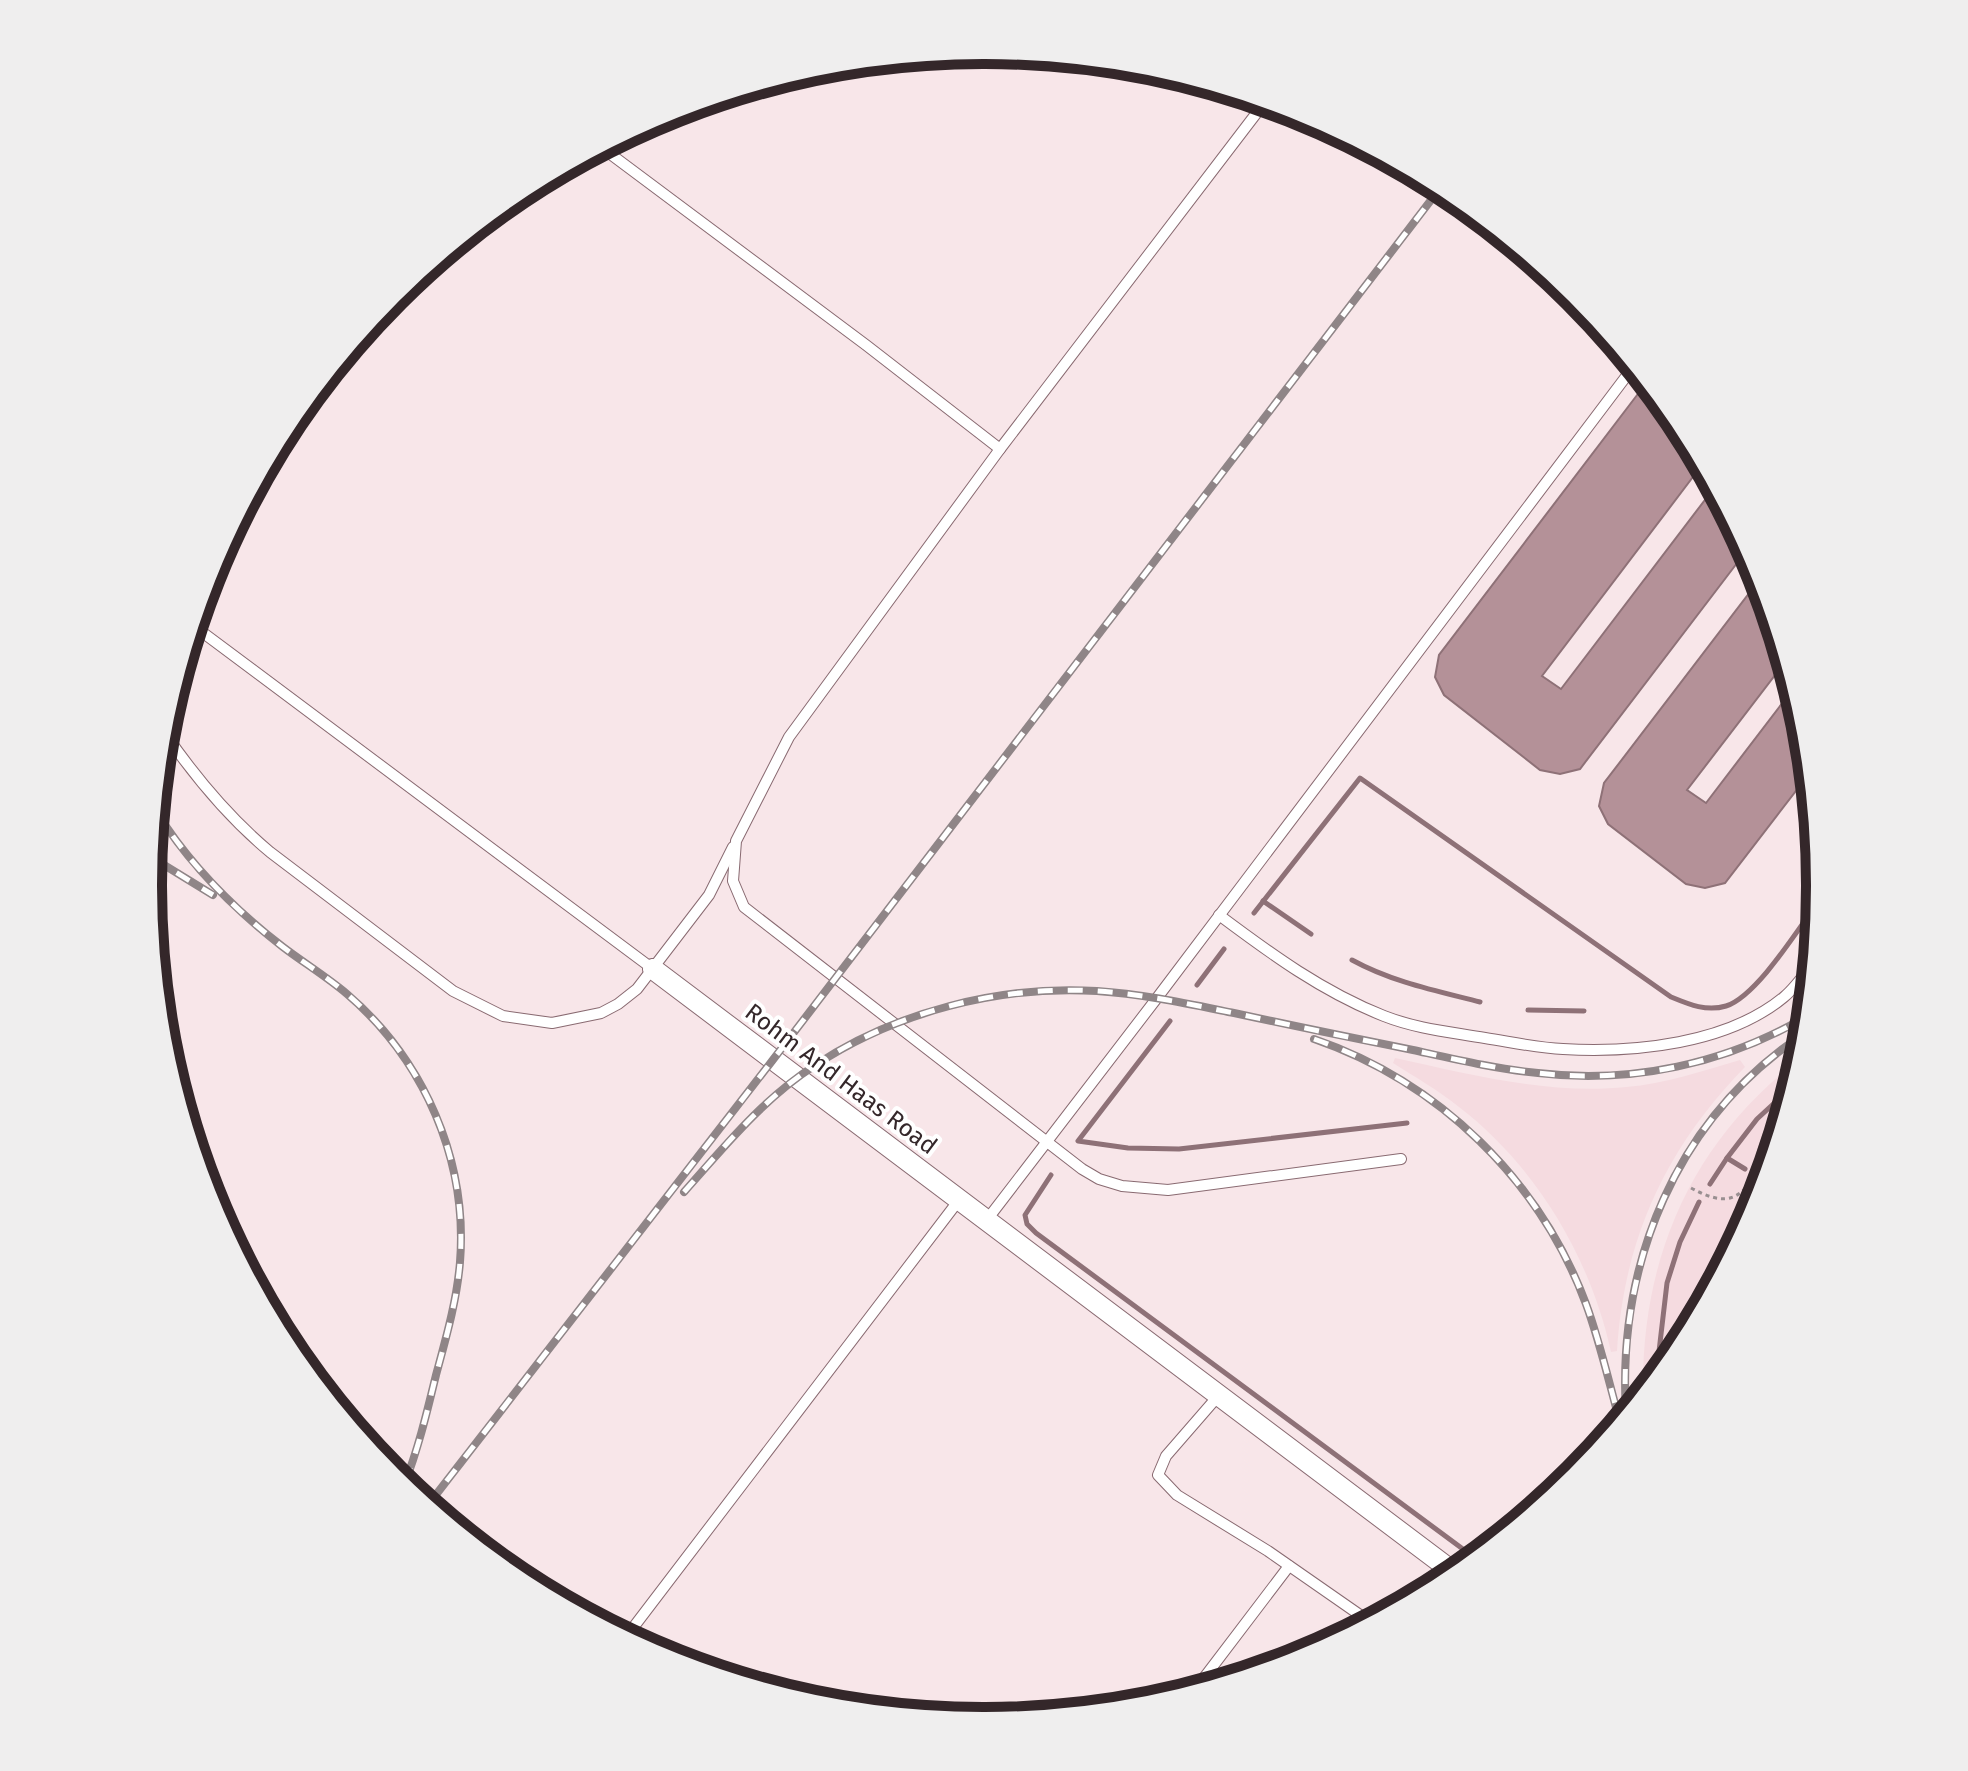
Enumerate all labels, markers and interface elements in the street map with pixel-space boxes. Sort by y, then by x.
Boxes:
street label: Rohm And Haas Road [740,998,942,1160]

